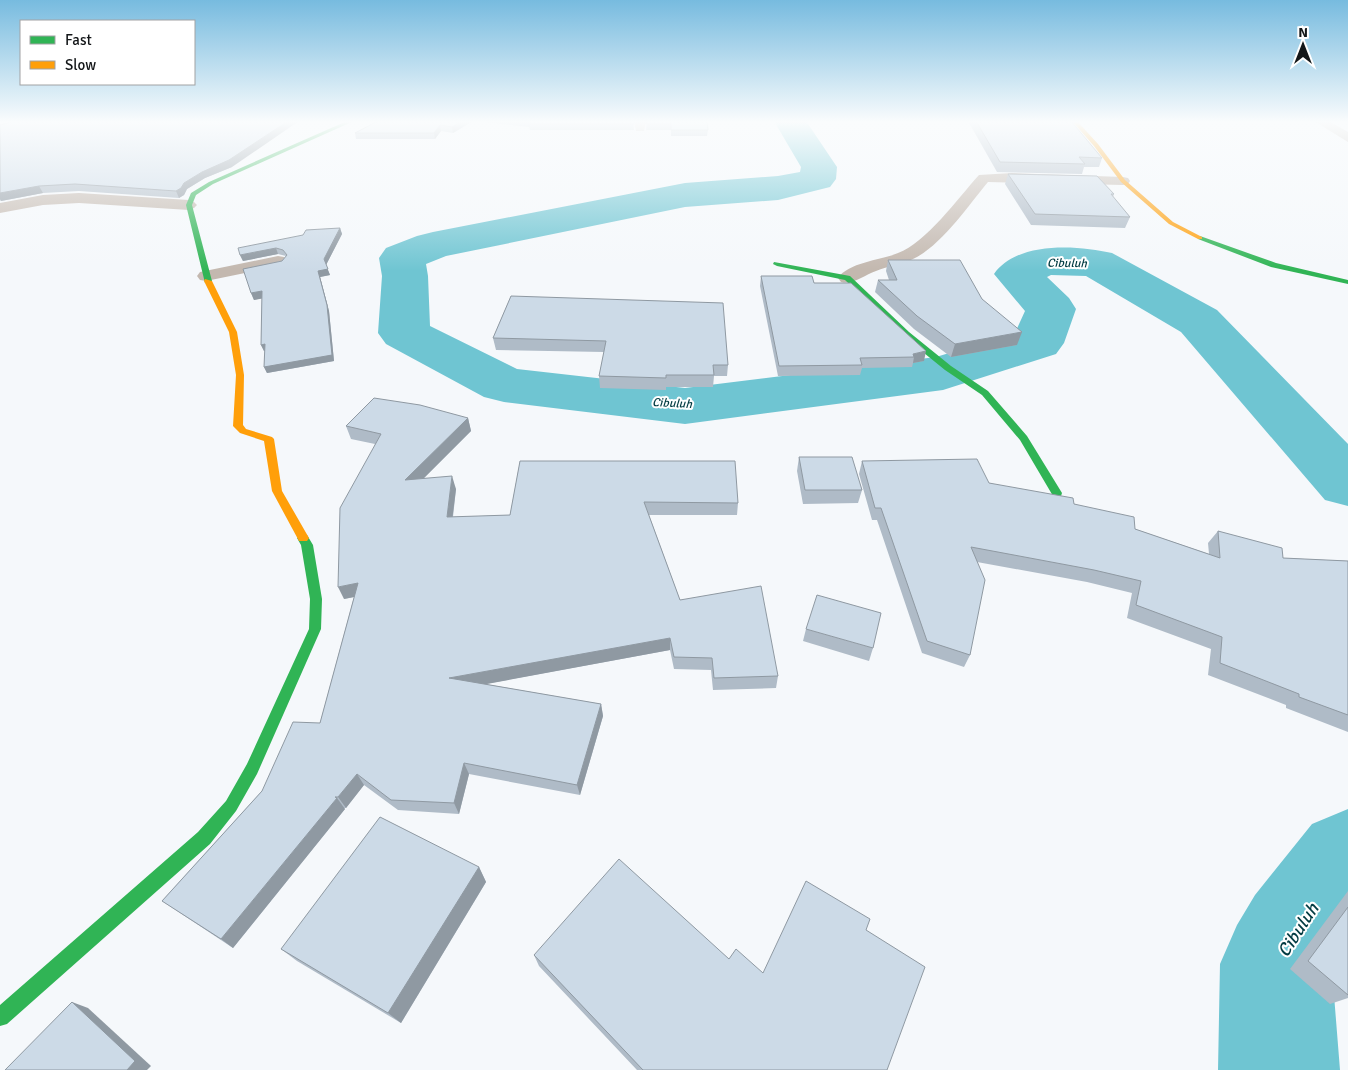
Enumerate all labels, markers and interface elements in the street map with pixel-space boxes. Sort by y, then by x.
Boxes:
legend [20,20,195,85]
north arrow [1278,20,1328,70]
text: N [1298,24,1308,41]
text: Fast [65,31,92,49]
text: Slow [65,56,96,74]
water label: Cibuluh [1047,256,1088,271]
water label: Cibuluh [652,395,693,412]
water label: Cibuluh [1272,898,1324,961]

